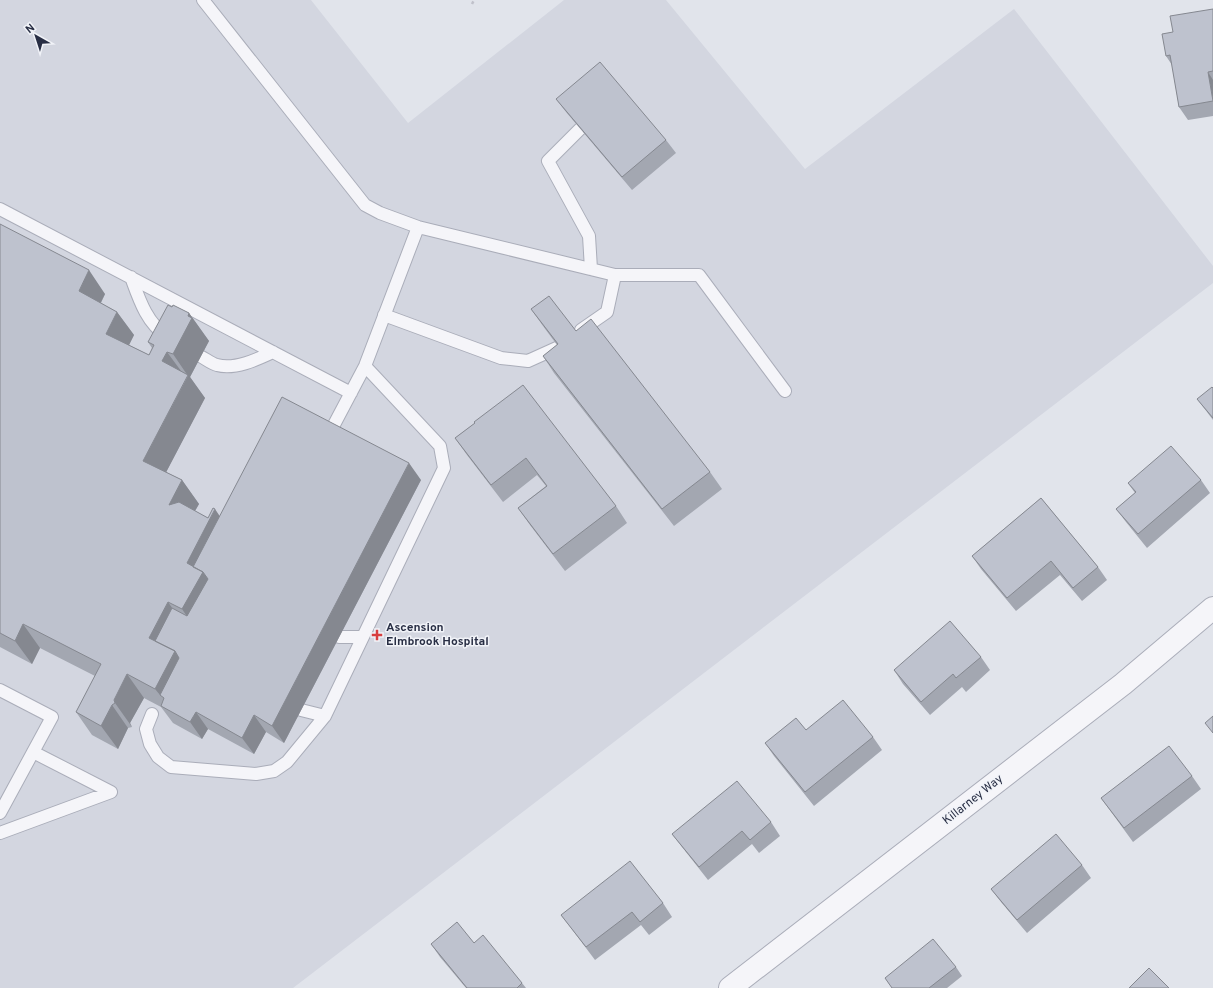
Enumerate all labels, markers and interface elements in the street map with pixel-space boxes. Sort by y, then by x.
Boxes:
north arrow [16,16,56,56]
text: N [23,21,38,37]
place label: Ascension Elmbrook Hospital [386,620,489,650]
marker: Ascension Elmbrook Hospital [371,629,383,641]
street label: Killarney Way [939,771,1007,829]

